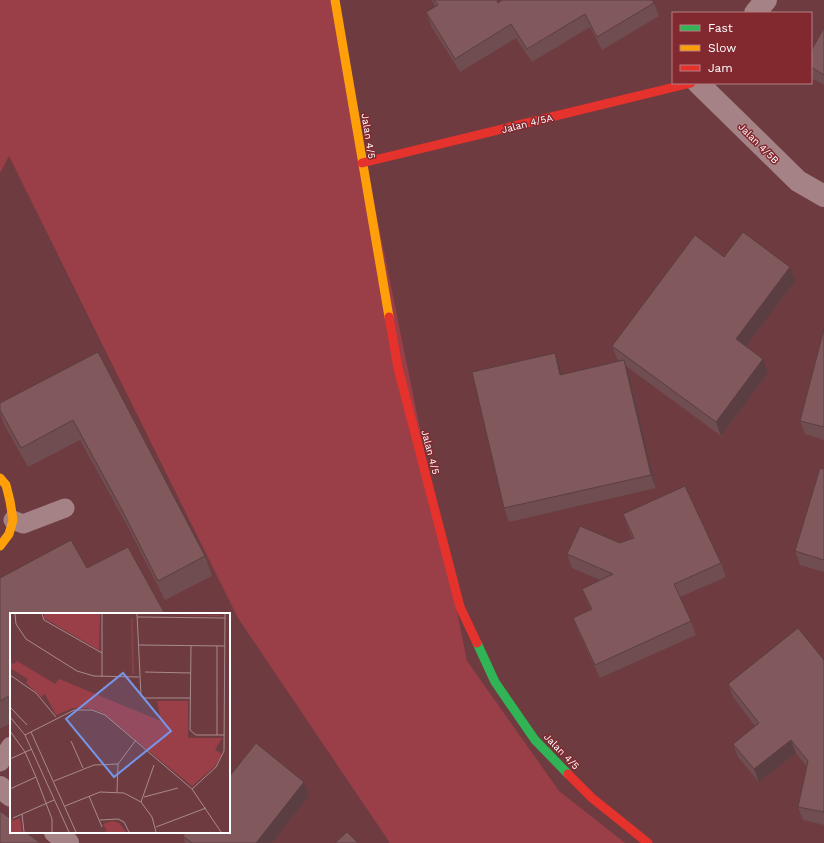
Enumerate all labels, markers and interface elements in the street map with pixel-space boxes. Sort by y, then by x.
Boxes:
legend [672,12,812,84]
text: Fast [708,21,733,35]
text: Slow [708,41,736,55]
text: Jam [708,61,733,75]
street label: Jalan 4/5A [500,112,554,135]
street label: Jalan 4/5 [359,113,378,160]
street label: Jalan 4/5B [736,121,781,166]
street label: Jalan 4/5 [419,429,442,476]
inset map [10,613,230,833]
street label: Jalan 4/5 [542,731,582,772]

